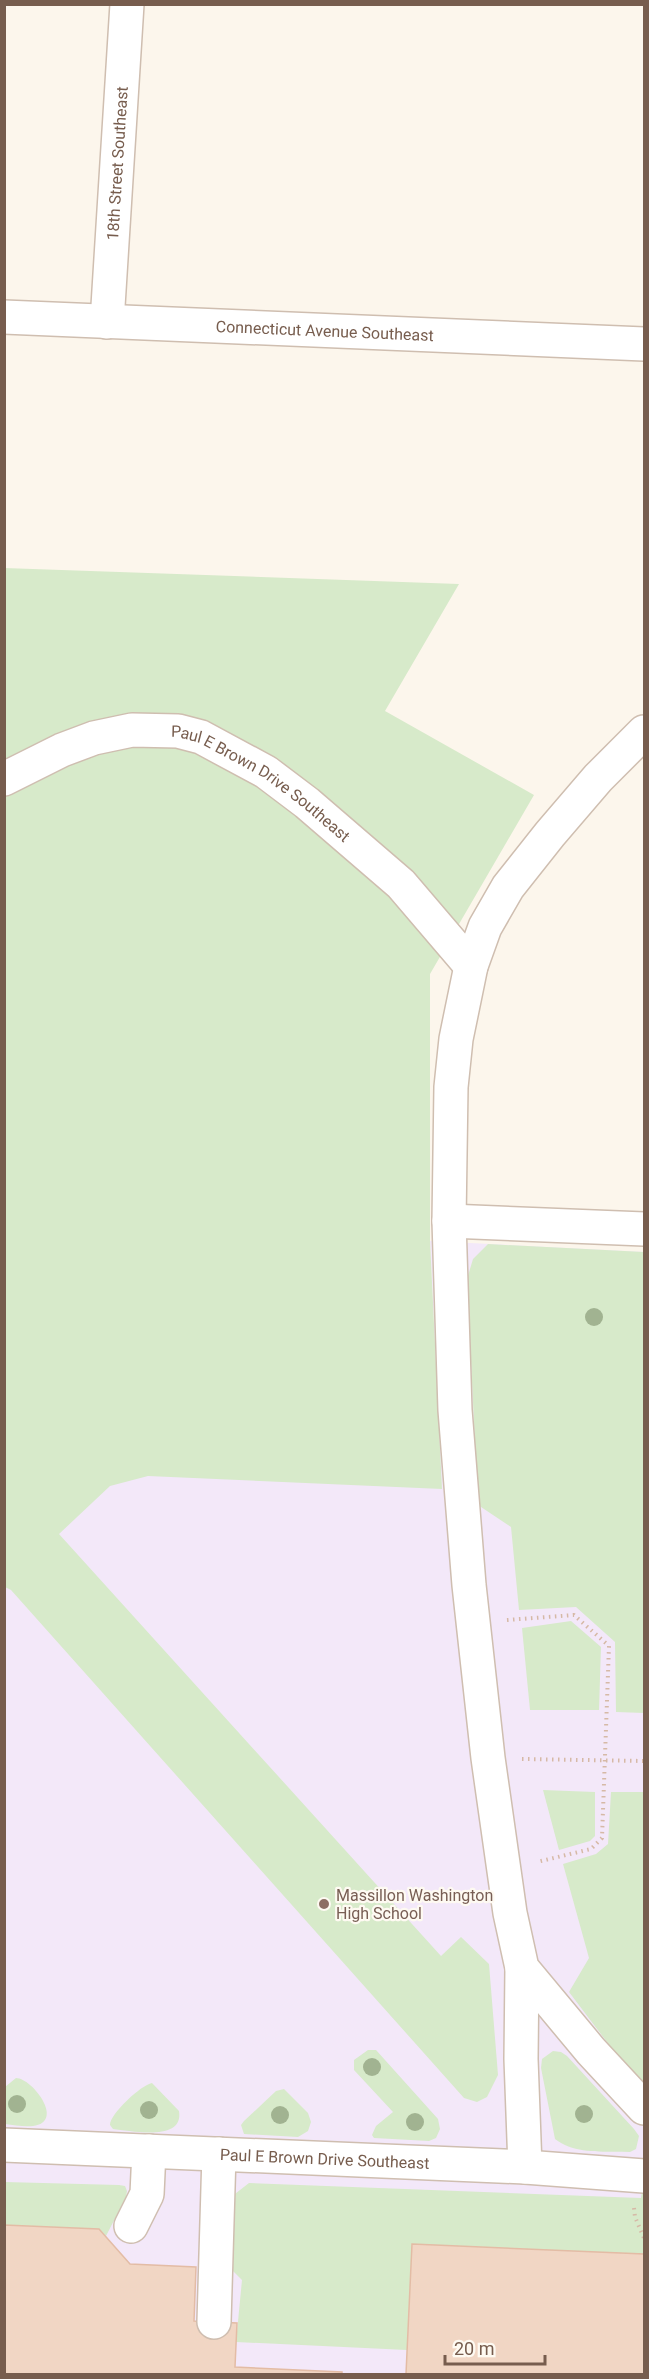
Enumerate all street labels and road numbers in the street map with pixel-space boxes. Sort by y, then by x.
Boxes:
street label: 18th Street Southeast [103,86,131,241]
street label: Connecticut Avenue Southeast [215,316,434,345]
street label: Paul E Brown Drive Southeast [171,721,354,845]
street label: Paul E Brown Drive Southeast [220,2145,430,2172]

